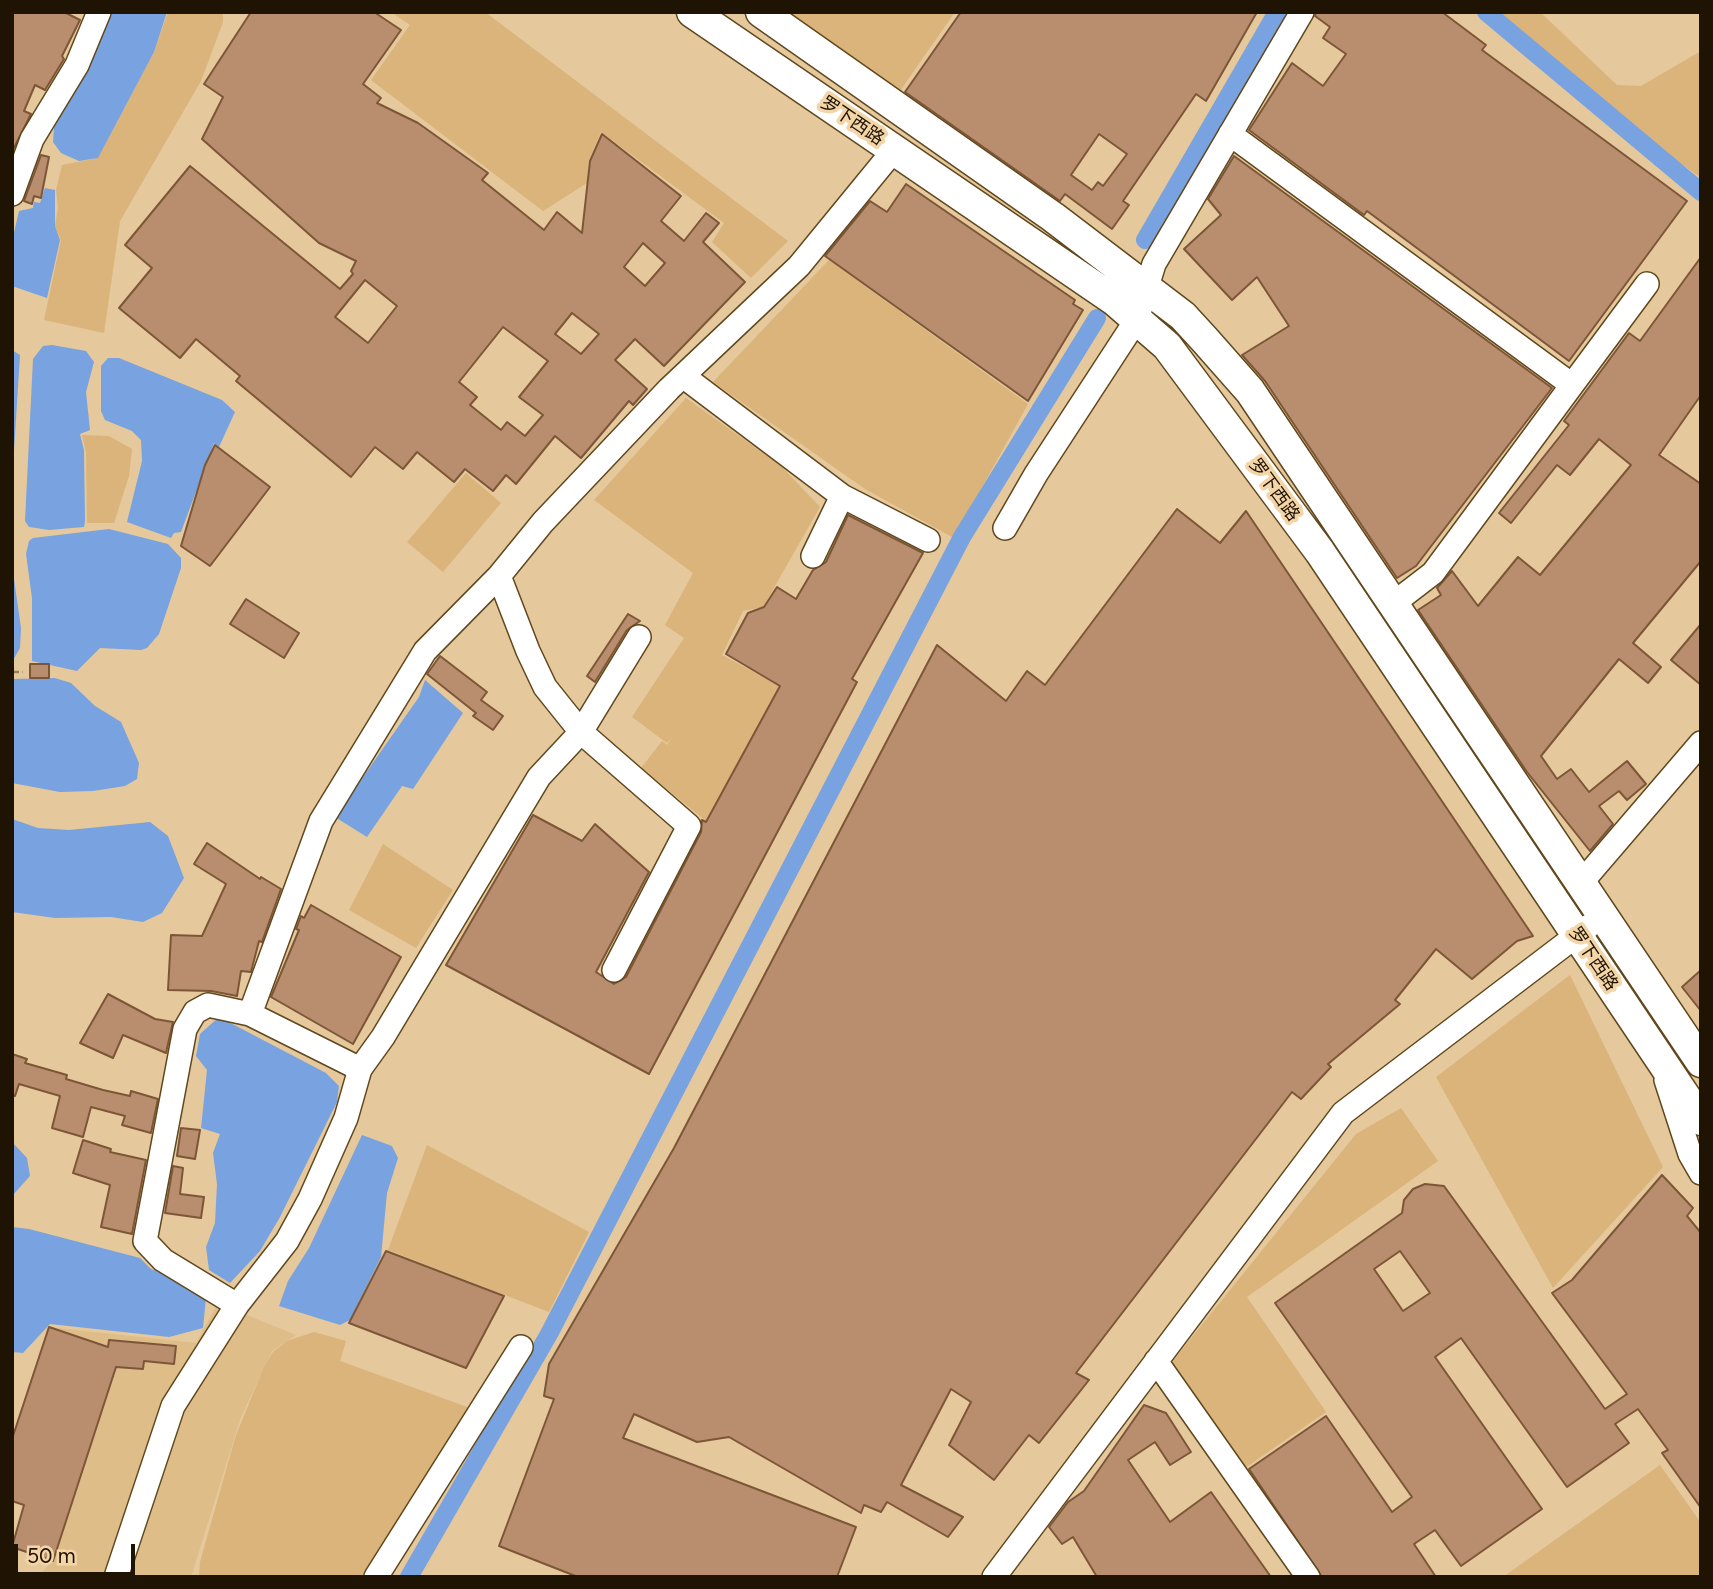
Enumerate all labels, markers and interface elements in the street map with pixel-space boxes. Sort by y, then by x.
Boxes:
street label: 罗下西路 [816,92,888,150]
street label: 罗下西路 [1244,455,1304,525]
street label: 罗下西路 [1564,923,1622,995]
scale bar [18,1530,138,1574]
text: 50 m [27,1543,76,1568]

